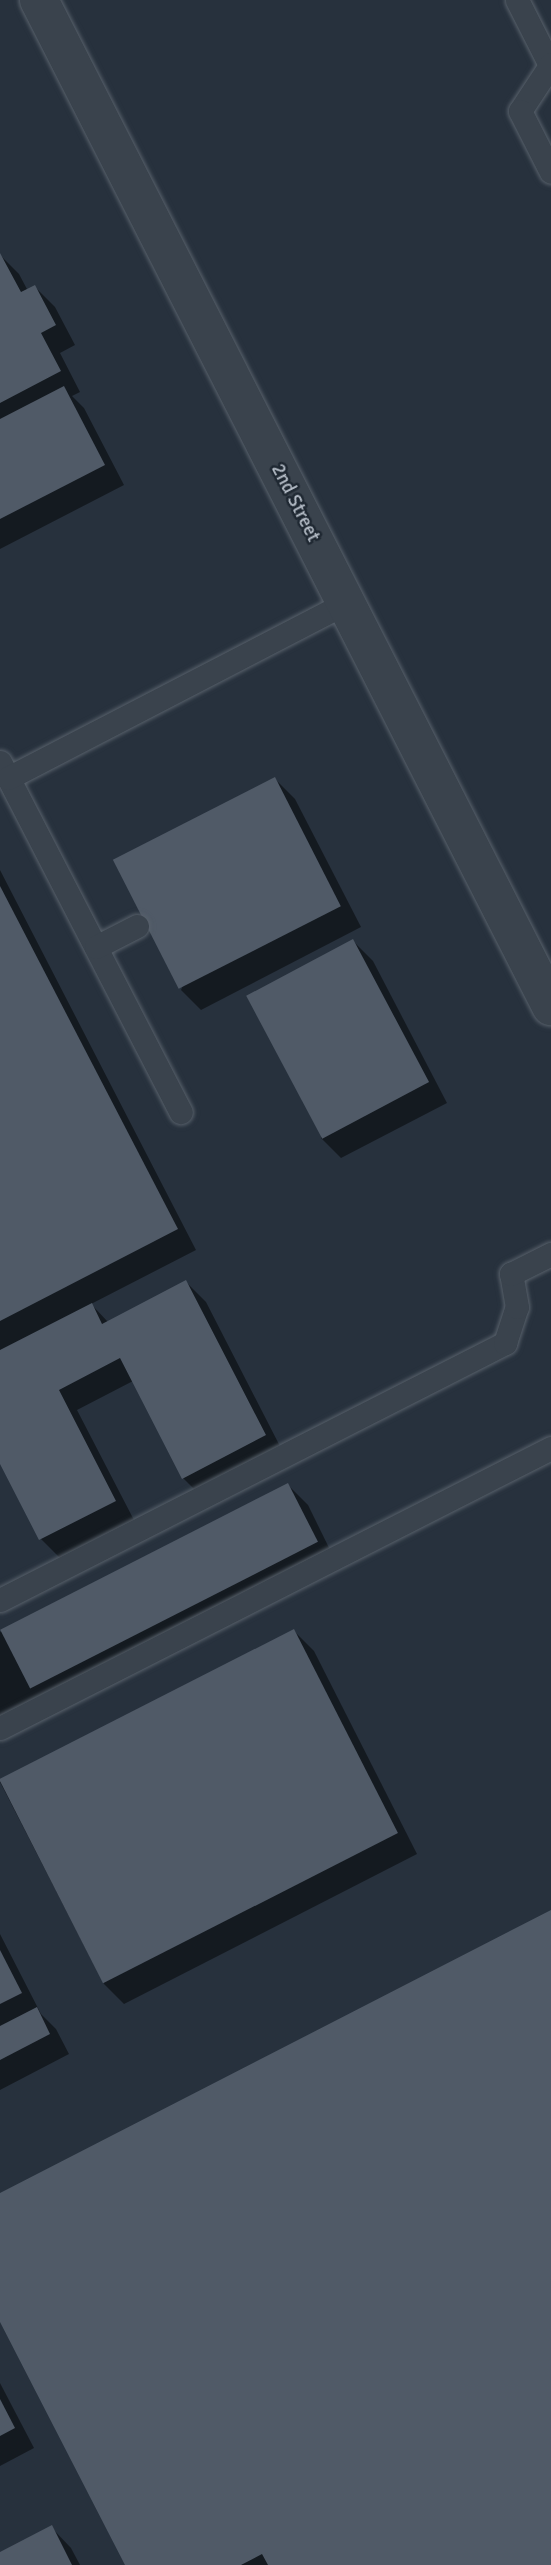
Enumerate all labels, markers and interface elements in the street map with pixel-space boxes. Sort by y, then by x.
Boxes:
street label: 2nd Street [266,460,324,546]

